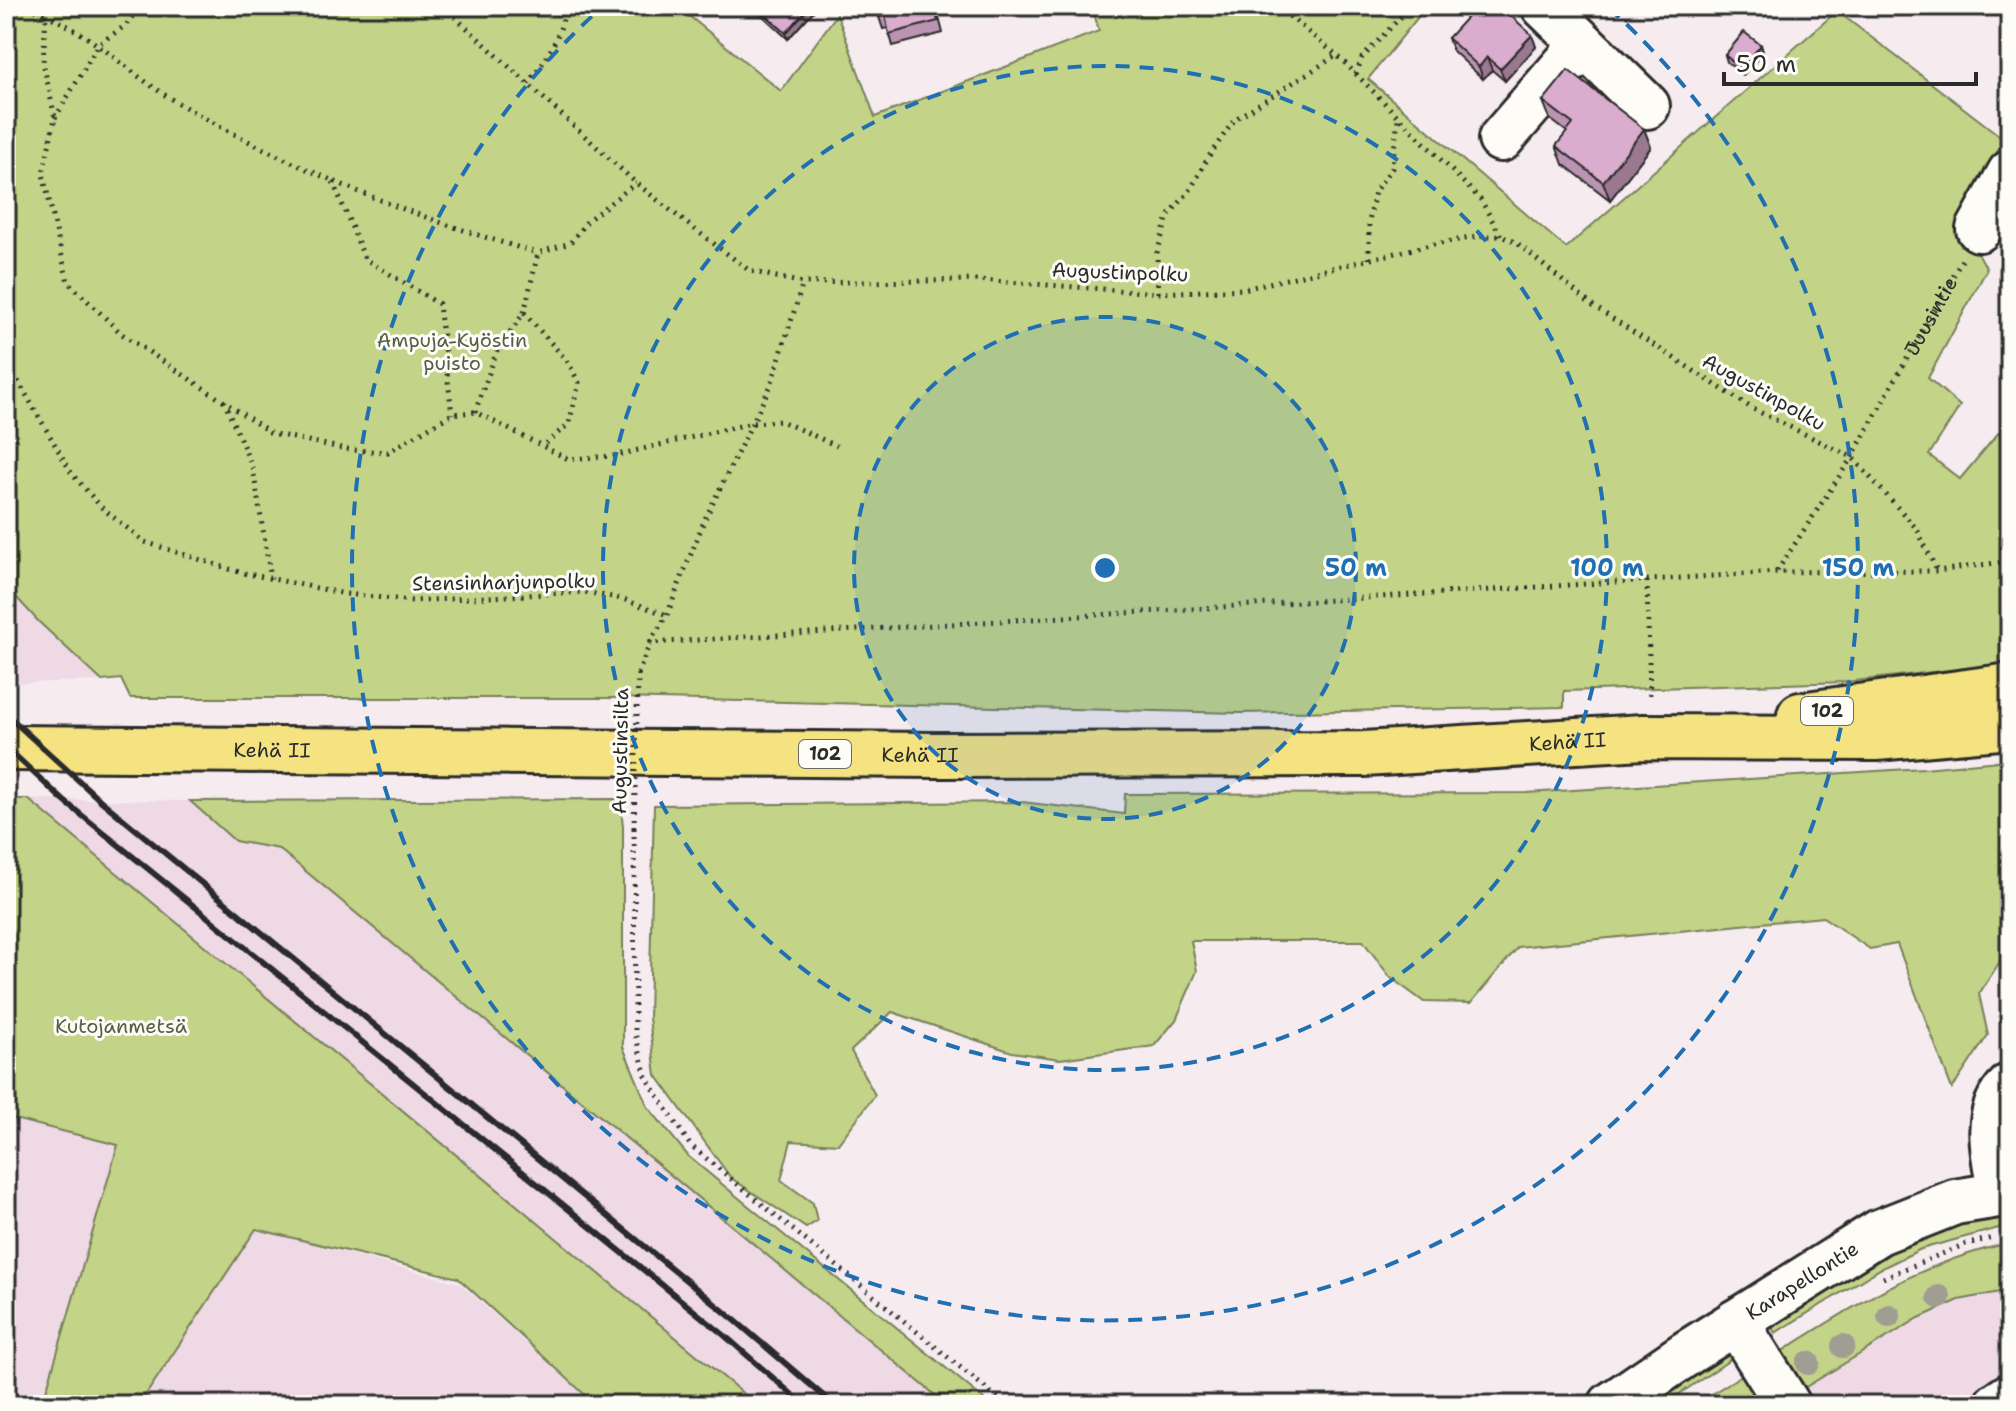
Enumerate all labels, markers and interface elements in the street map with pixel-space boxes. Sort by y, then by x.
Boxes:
scale bar [1724,36,1976,86]
text: 50 m [1736,48,1796,80]
street label: Augustinpolku [1051,257,1189,287]
street label: Juusintie [1898,272,1963,360]
park label: Ampuja-Kyöstin puisto [377,327,527,376]
street label: Augustinpolku [1698,347,1830,437]
text: 50 m [1325,552,1387,584]
text: 100 m [1570,552,1644,584]
text: 150 m [1822,552,1894,584]
centre of rings [1091,554,1119,582]
street label: Stensinharjunpolku [412,567,596,597]
street label: Augustinsilta [606,687,634,814]
road number: 102 [1801,697,1853,725]
street label: Kehä II [1528,726,1607,757]
street label: Kehä II [233,737,311,763]
road number: 102 [799,740,851,768]
street label: Kehä II [881,742,959,768]
park label: Kutojanmetsä [55,1013,188,1039]
street label: Karapellontie [1741,1235,1863,1326]

